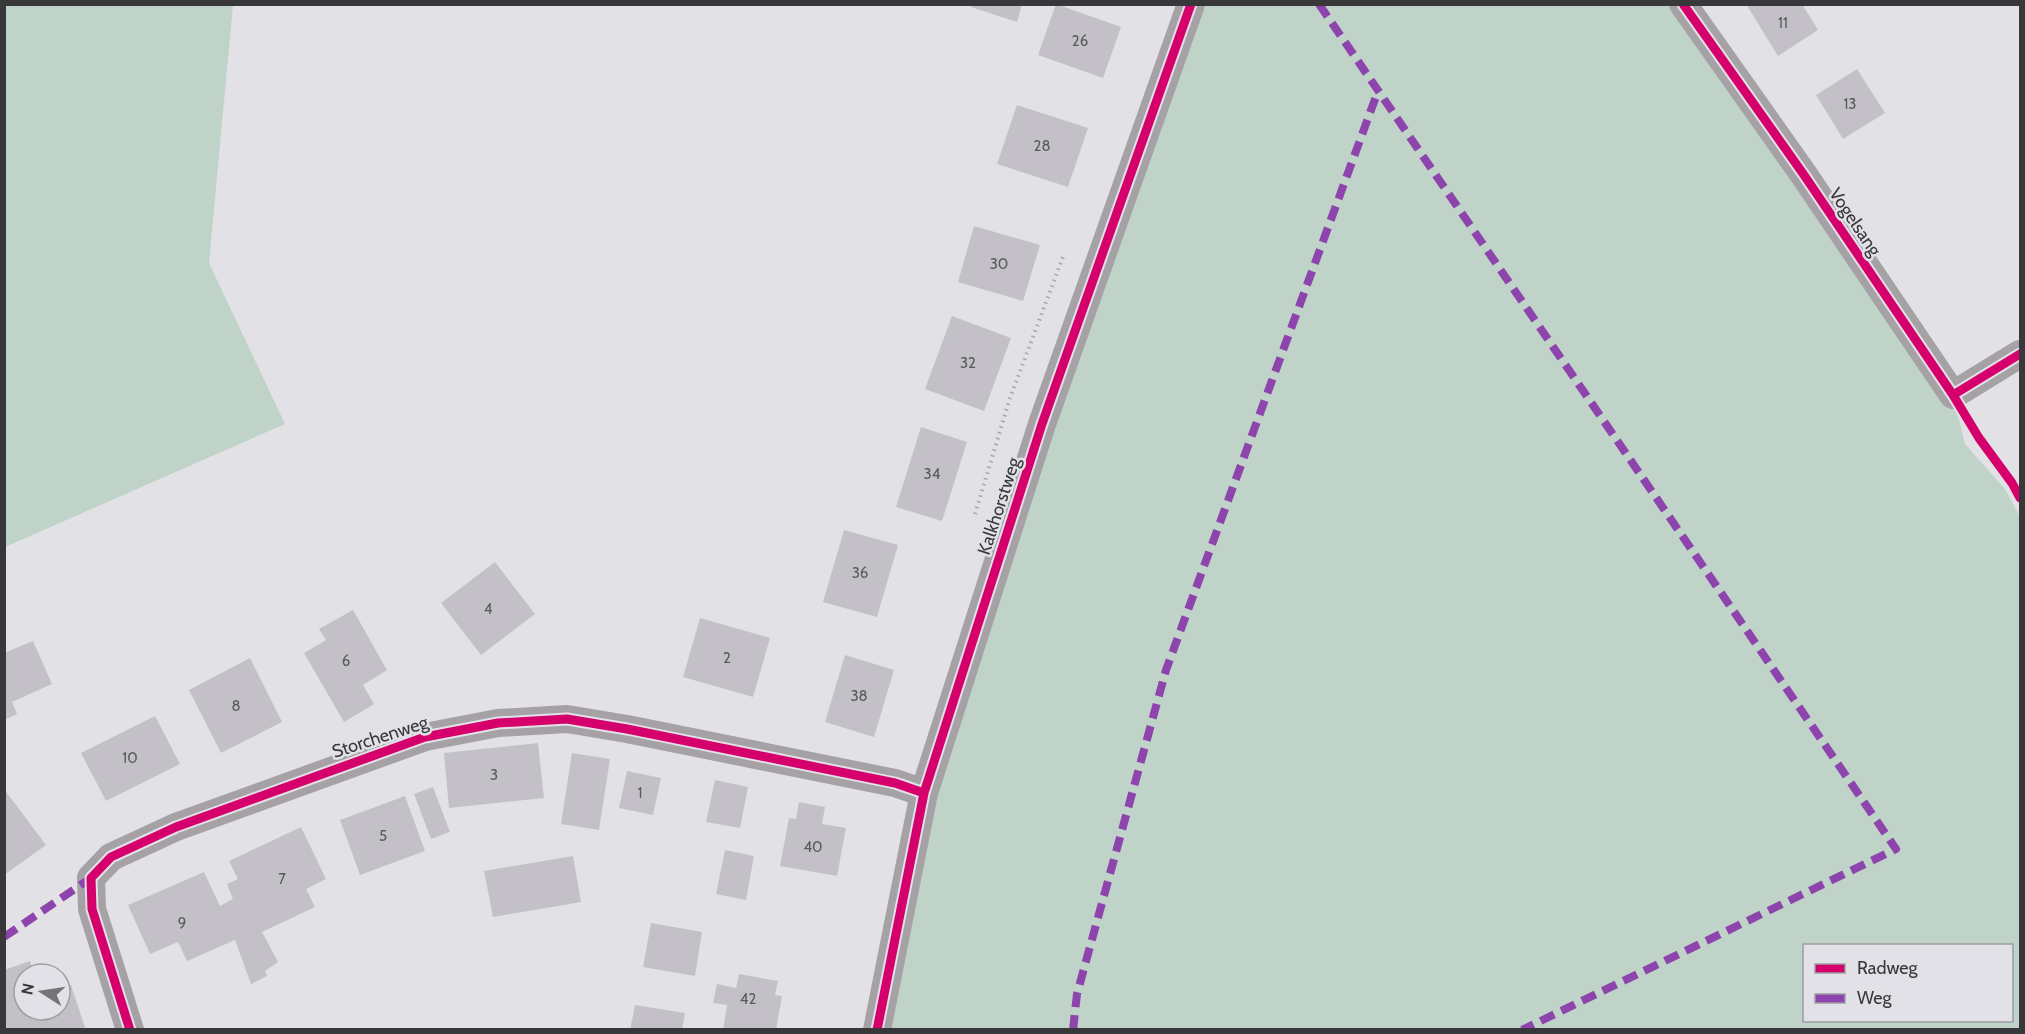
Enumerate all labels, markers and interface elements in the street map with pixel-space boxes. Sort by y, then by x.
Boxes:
house number: 11 [1778,14,1788,32]
house number: 26 [1072,32,1088,50]
house number: 13 [1843,95,1857,113]
house number: 28 [1034,137,1050,155]
street label: Vogelsang [1824,184,1886,261]
house number: 30 [990,255,1008,273]
house number: 32 [960,354,976,372]
street label: Kalkhorstweg [973,454,1025,558]
house number: 34 [924,465,941,483]
house number: 36 [852,564,868,582]
house number: 4 [484,600,493,618]
house number: 2 [723,649,731,667]
house number: 6 [342,652,350,670]
house number: 38 [850,687,868,705]
house number: 8 [231,697,241,715]
street label: Storchenweg [329,711,432,763]
house number: 10 [122,749,138,767]
house number: 3 [490,766,498,784]
house number: 1 [638,784,642,802]
house number: 5 [379,827,387,845]
house number: 40 [803,838,823,856]
house number: 7 [278,870,286,888]
house number: 9 [178,914,186,932]
legend [1803,944,2013,1022]
text: Radweg [1857,957,1919,979]
north arrow [12,962,72,1022]
text: N [17,981,38,996]
text: Weg [1857,987,1893,1009]
house number: 42 [740,990,756,1008]

